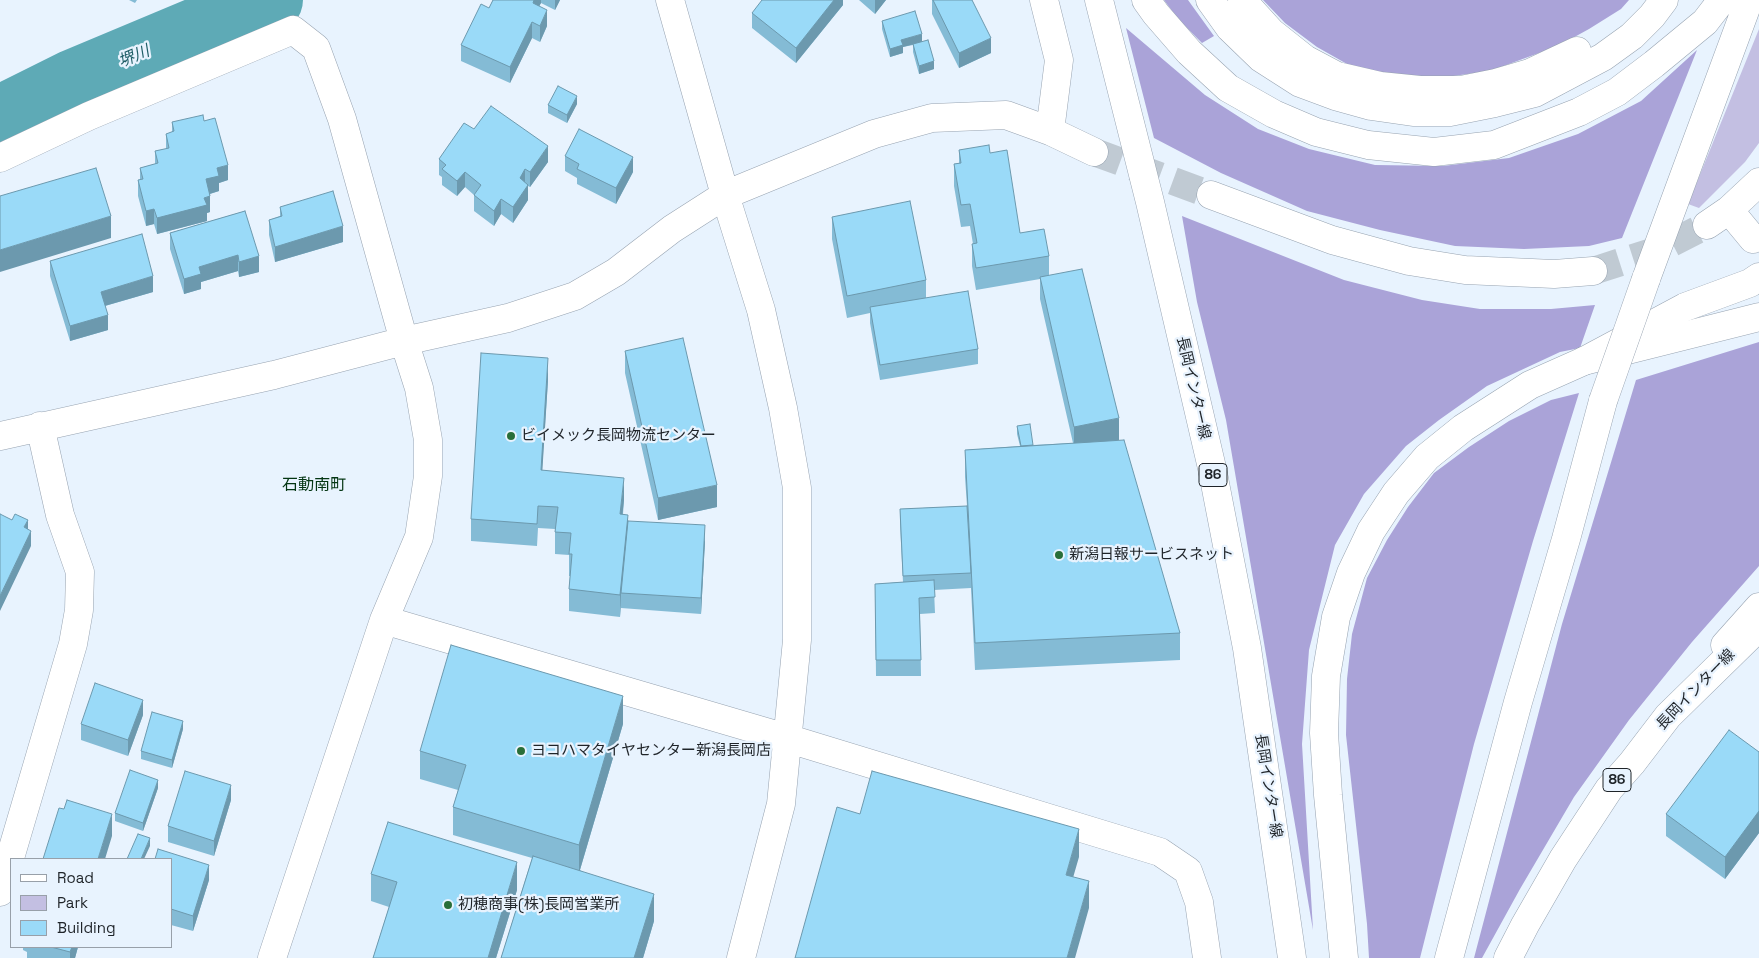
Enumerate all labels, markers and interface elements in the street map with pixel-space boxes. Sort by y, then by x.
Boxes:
water label: 堺川 [116,42,152,72]
street label: 長岡インター線 [1172,335,1214,441]
place label: ビイメック長岡物流センター [521,427,716,445]
marker: ビイメック長岡物流センター [505,430,517,442]
road number: 86 [1199,464,1227,486]
district label: 石動南町 [282,476,346,496]
place label: 新潟日報サービスネット [1069,546,1234,564]
marker: 新潟日報サービスネット [1053,549,1065,561]
street label: 長岡インター線 [1653,646,1739,734]
street label: 長岡インター線 [1251,733,1285,839]
place label: ヨコハマタイヤセンター新潟長岡店 [531,742,771,760]
marker: ヨコハマタイヤセンター新潟長岡店 [515,745,527,757]
road number: 86 [1603,768,1631,792]
legend [10,858,172,948]
text: Road [57,868,94,887]
text: Park [57,893,88,912]
place label: 初穂商事(株)長岡営業所 [458,896,619,914]
marker: 初穂商事(株)長岡営業所 [442,899,454,911]
text: Building [57,918,116,937]

